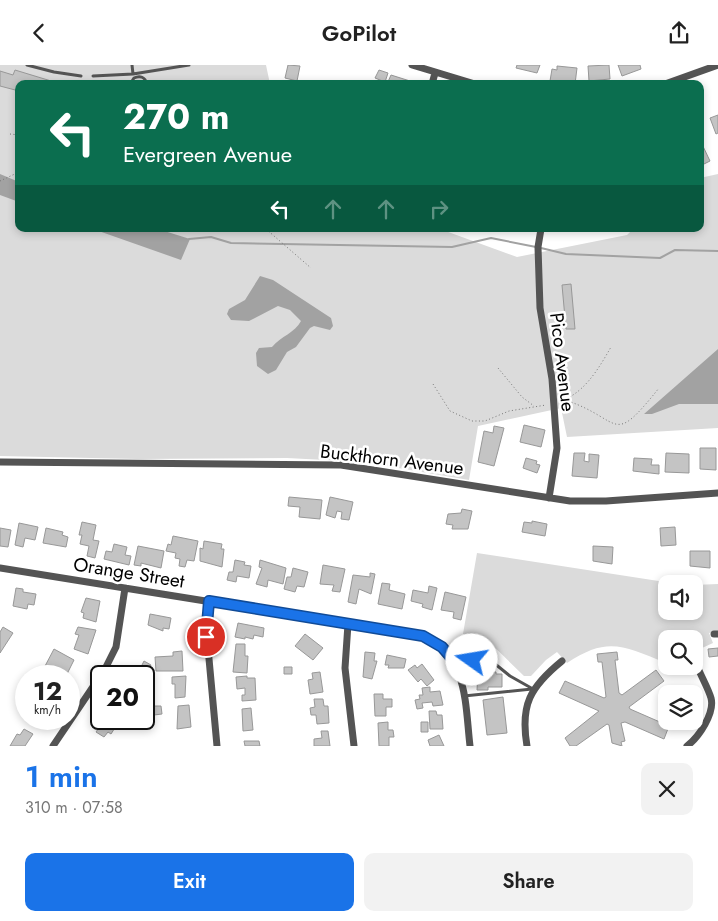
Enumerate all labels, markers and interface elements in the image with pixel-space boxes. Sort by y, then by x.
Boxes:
text: GoPilot [322,17,396,49]
icon: back [25,19,53,47]
icon: share [665,19,693,47]
text: 270 m [123,92,229,142]
icon: left [40,100,105,165]
text: Evergreen Avenue [123,138,292,170]
icon: left [266,195,294,223]
icon: ahead [319,195,347,223]
icon: ahead [372,195,400,223]
icon: right [425,195,453,223]
street label: Pico Avenue [543,311,582,413]
street label: Buckthorn Avenue [319,437,465,482]
street label: Orange Street [71,550,187,595]
map controls [658,575,703,730]
button: sound [658,575,703,620]
pin [185,616,227,658]
icon: arrive [192,623,220,651]
button: search [658,630,703,675]
position arrow [445,633,497,685]
speed limit sign: 20 [90,665,155,730]
text: 12 [33,673,62,709]
button: layers [658,685,703,730]
text: km/h [34,701,61,719]
text: 1 min [25,755,98,798]
button: close [641,763,693,815]
text: 310 m · 07:58 [25,796,123,819]
button: Exit [25,853,354,911]
button: Share [364,853,693,911]

